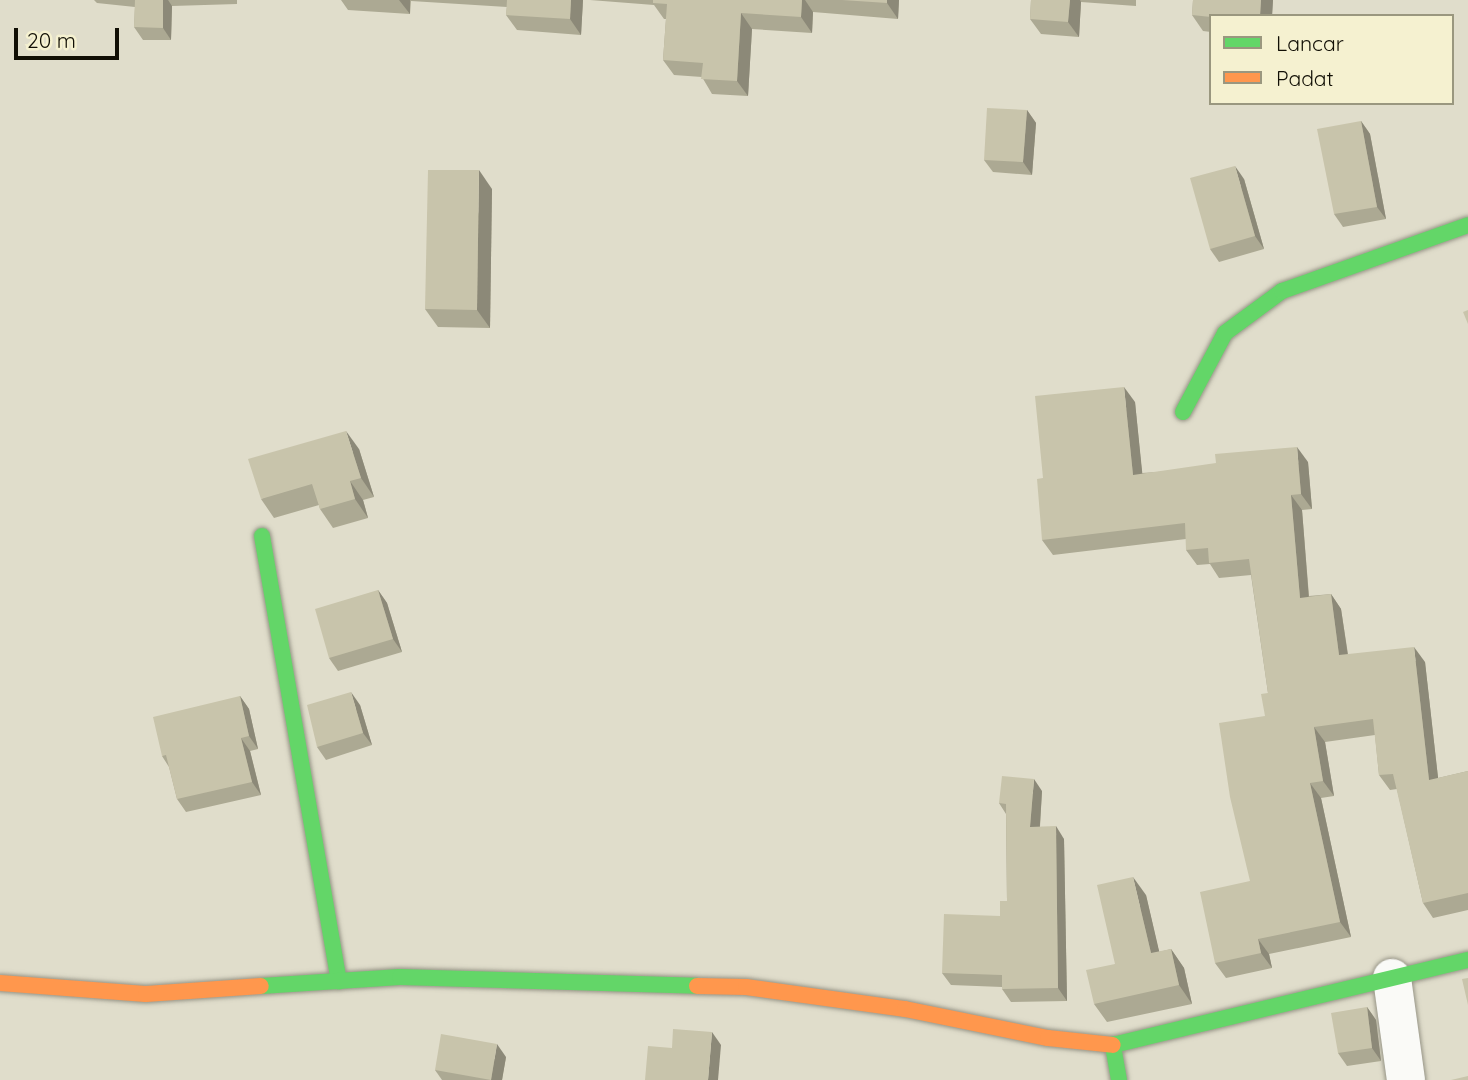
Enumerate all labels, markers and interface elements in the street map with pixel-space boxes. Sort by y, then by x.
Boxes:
scale bar [18,14,122,58]
legend [1209,14,1454,105]
text: 20 m [27,27,76,53]
text: Lancar [1276,30,1344,56]
text: Padat [1276,65,1334,91]

